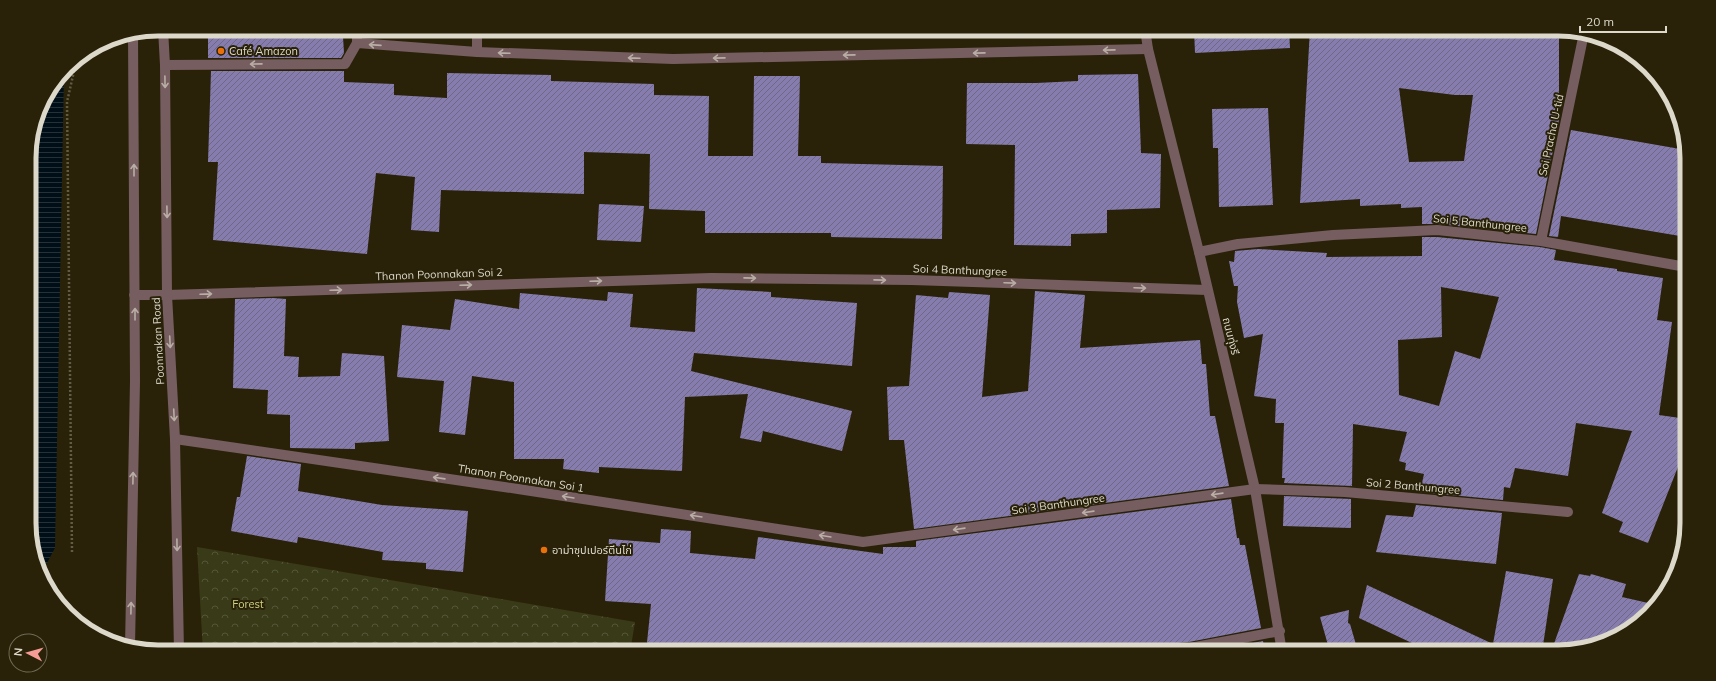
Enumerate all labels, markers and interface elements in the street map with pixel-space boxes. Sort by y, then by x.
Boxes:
scale bar [1580,8,1666,34]
text: 20 m [1586,14,1614,29]
one-way arrow [369,41,382,48]
place label: Café Amazon [229,44,298,58]
marker: Café Amazon [216,46,226,56]
one-way arrow [1103,46,1116,54]
one-way arrow [498,49,511,57]
one-way arrow [973,49,986,56]
one-way arrow [843,51,856,59]
one-way arrow [628,54,641,61]
one-way arrow [713,54,726,62]
one-way arrow [250,60,263,68]
one-way arrow [162,75,169,88]
street label: Soi Pracha U-tid [1535,93,1567,177]
one-way arrow [130,164,138,177]
one-way arrow [163,205,171,218]
street label: Soi 5 Banthungree [1432,211,1528,235]
street label: Soi 4 Banthungree [913,261,1007,279]
street label: Thanon Poonnakan Soi 2 [375,265,503,283]
one-way arrow [743,274,756,282]
one-way arrow [873,276,886,284]
one-way arrow [589,277,602,285]
one-way arrow [1003,280,1016,287]
one-way arrow [459,282,472,289]
one-way arrow [1133,284,1146,292]
one-way arrow [329,286,342,293]
one-way arrow [199,290,212,298]
street label: Poonnakan Road [149,297,167,385]
one-way arrow [131,308,139,321]
street label: ถนนทุ่งรี [1220,316,1243,357]
one-way arrow [166,335,174,348]
one-way arrow [170,408,178,421]
street label: Thanon Poonnakan Soi 1 [457,461,585,495]
one-way arrow [129,472,137,485]
one-way arrow [433,474,446,482]
street label: Soi 2 Banthungree [1365,475,1461,497]
one-way arrow [1211,490,1224,498]
street label: Soi 3 Banthungree [1010,491,1106,517]
one-way arrow [561,493,574,501]
one-way arrow [1082,508,1095,516]
one-way arrow [690,512,703,520]
one-way arrow [953,525,966,533]
one-way arrow [818,532,831,540]
one-way arrow [173,538,181,551]
place label: อาม่าซุปเปอร์ตีนไก่ [552,543,632,557]
marker: อาม่าซุปเปอร์ตีนไก่ [539,545,549,555]
park label: Forest [232,597,264,611]
one-way arrow [127,602,135,615]
north arrow [8,633,48,673]
text: N [11,647,25,657]

